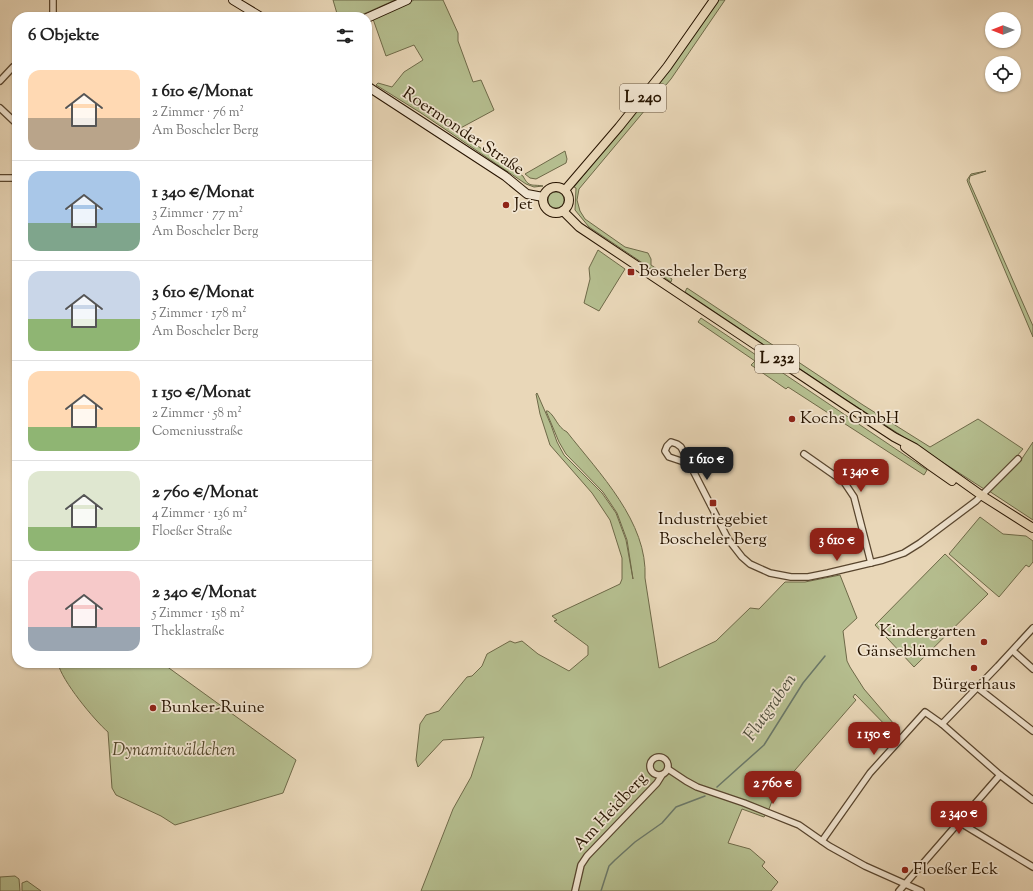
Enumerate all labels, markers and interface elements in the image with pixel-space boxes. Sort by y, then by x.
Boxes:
north arrow [985,12,1021,48]
map controls [985,12,1021,92]
text: 6 Objekte [28,24,99,48]
icon: filters [334,25,356,47]
button: locate [985,56,1021,92]
text: 1 610 €/Monat [152,80,253,104]
street label: Roermonder Straße [397,82,529,182]
road number: L 240 [620,84,666,112]
icon: home [60,86,108,134]
text: 2 Zimmer · 76 m² [152,104,244,122]
text: Am Boscheler Berg [152,122,258,140]
text: 1 340 €/Monat [152,181,254,205]
icon: home [60,187,108,235]
place label: Jet [513,193,533,217]
marker: Jet [501,200,511,210]
text: 3 Zimmer · 77 m² [152,205,243,223]
text: Am Boscheler Berg [152,223,258,241]
place label: Boscheler Berg [639,260,747,284]
marker: Boscheler Berg [626,267,636,277]
text: 3 610 €/Monat [152,281,254,305]
icon: home [60,287,108,335]
text: 5 Zimmer · 178 m² [152,305,247,323]
text: Am Boscheler Berg [152,323,258,341]
road number: L 232 [755,345,799,373]
text: 1 150 €/Monat [152,381,250,405]
icon: home [60,387,108,435]
text: 2 Zimmer · 58 m² [152,405,242,423]
place label: Kochs GmbH [800,407,900,431]
marker: Kochs GmbH [787,414,797,424]
text: Comeniusstraße [152,423,243,441]
pin: 1 610 € [670,447,744,481]
text: 1 610 € [689,451,725,469]
pin: 1 340 € [824,459,898,493]
text: 1 340 € [843,463,879,481]
text: 2 760 €/Monat [152,481,258,505]
icon: home [60,487,108,535]
marker: Industriegebiet Boscheler Berg [708,498,718,508]
text: 4 Zimmer · 136 m² [152,505,247,523]
place label: Industriegebiet Boscheler Berg [658,508,768,552]
text: Floeßer Straße [152,523,232,541]
pin: 3 610 € [800,528,874,562]
text: 3 610 € [819,532,855,550]
text: 2 340 €/Monat [152,581,256,605]
icon: home [60,587,108,635]
text: 5 Zimmer · 158 m² [152,605,245,623]
place label: Kindergarten Gänseblümchen [857,620,976,664]
text: Theklastraße [152,623,225,641]
marker: Kindergarten Gänseblümchen [979,637,989,647]
marker: Bürgerhaus [969,663,979,673]
water label: Flutgraben [738,668,804,747]
place label: Bürgerhaus [932,673,1016,697]
place label: Bunker-Ruine [161,696,265,720]
marker: Bunker-Ruine [148,703,158,713]
pin: 1 150 € [837,722,911,756]
text: 1 150 € [857,726,891,744]
park label: Dynamitwäldchen [112,739,236,763]
street label: Am Heidberg [568,768,654,856]
pin: 2 760 € [736,771,810,805]
text: 2 760 € [753,775,793,793]
pin: 2 340 € [922,801,996,835]
text: 2 340 € [940,805,978,823]
place label: Floeßer Eck [913,858,998,882]
marker: Floeßer Eck [900,865,910,875]

